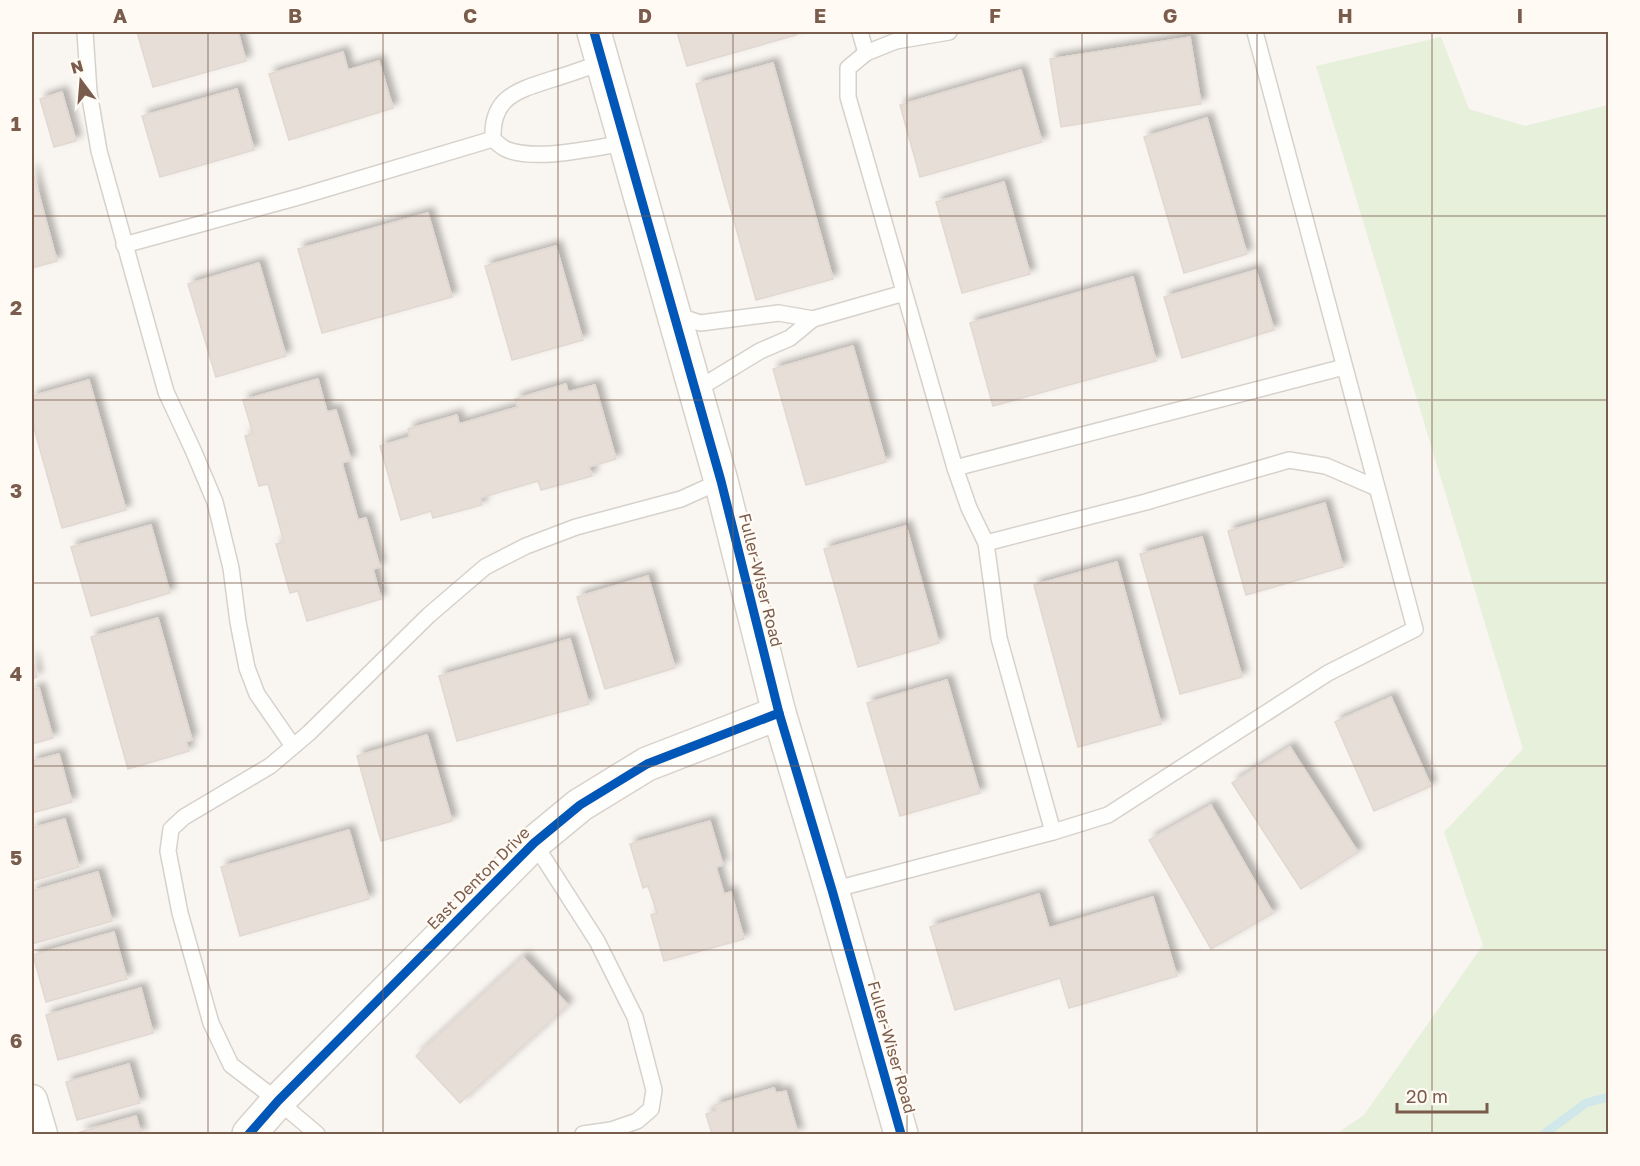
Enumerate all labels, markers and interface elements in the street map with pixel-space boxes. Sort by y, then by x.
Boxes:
text: A [113,3,127,27]
text: B [288,3,302,27]
text: C [463,3,477,27]
text: D [638,3,652,27]
text: E [814,3,826,27]
text: F [989,3,1001,27]
text: G [1163,3,1177,27]
text: H [1337,3,1353,27]
text: I [1517,3,1523,27]
north arrow [51,51,111,111]
text: N [68,55,85,78]
text: 1 [11,111,21,135]
text: 2 [10,295,22,319]
text: 3 [10,478,22,502]
street label: Fuller-Wiser Road [735,511,787,649]
text: 4 [10,661,22,685]
street label: East Denton Drive [422,822,534,934]
text: 5 [10,845,22,869]
street label: Fuller-Wiser Road [864,979,920,1115]
text: 6 [10,1028,22,1052]
scale bar [1397,1076,1487,1114]
text: 20 m [1406,1085,1448,1107]

